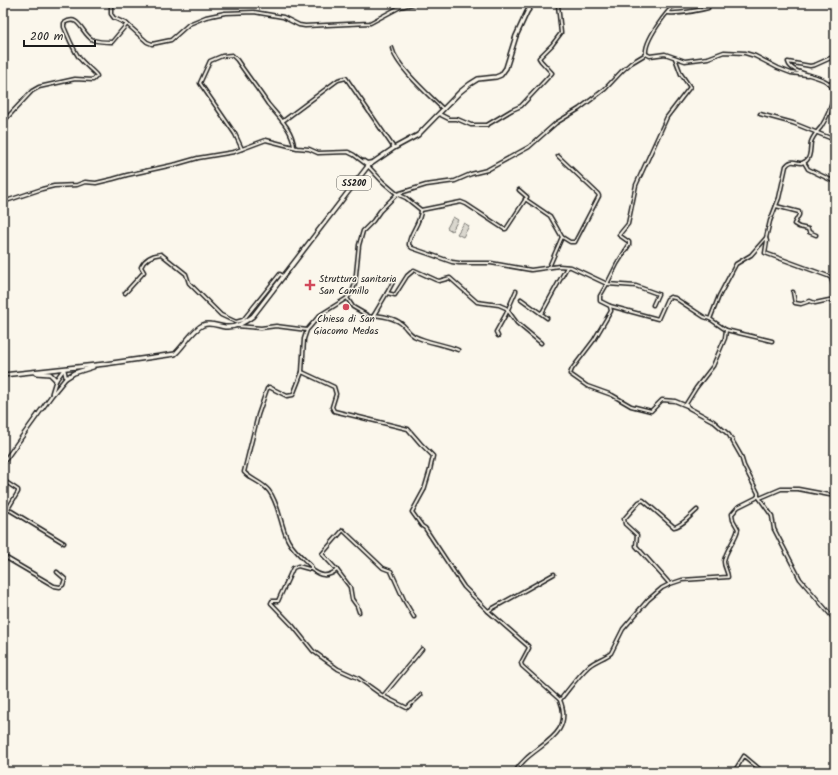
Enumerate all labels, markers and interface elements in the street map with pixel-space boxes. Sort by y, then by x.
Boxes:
scale bar [24,22,95,48]
text: 200 m [30,27,64,46]
road number: SS200 [337,176,371,190]
place label: Struttura sanitaria San Camillo [319,271,397,299]
marker: Struttura sanitaria San Camillo [304,279,316,291]
marker: Chiesa di San Giacomo Medas [341,302,351,312]
place label: Chiesa di San Giacomo Medas [314,311,379,339]

